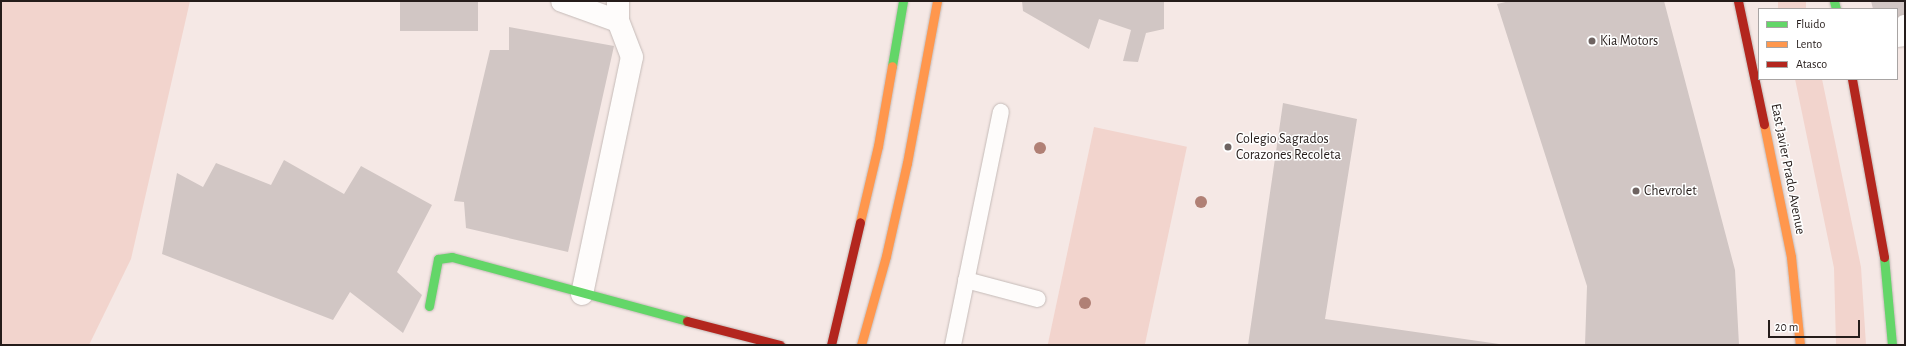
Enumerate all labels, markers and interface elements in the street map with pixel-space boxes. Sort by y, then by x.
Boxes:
legend [1758,8,1898,80]
text: Fluido [1796,18,1825,30]
place label: Kia Motors [1600,33,1658,49]
marker: Kia Motors [1587,36,1597,46]
text: Lento [1796,38,1822,50]
text: Atasco [1796,58,1827,70]
street label: East Javier Prado Avenue [1767,102,1809,236]
place label: Colegio Sagrados Corazones Recoleta [1236,131,1341,164]
marker: Colegio Sagrados Corazones Recoleta [1223,142,1233,152]
place label: Chevrolet [1644,183,1697,199]
marker: Chevrolet [1631,186,1641,196]
scale bar [1770,312,1862,338]
text: 20 m [1775,321,1798,333]

